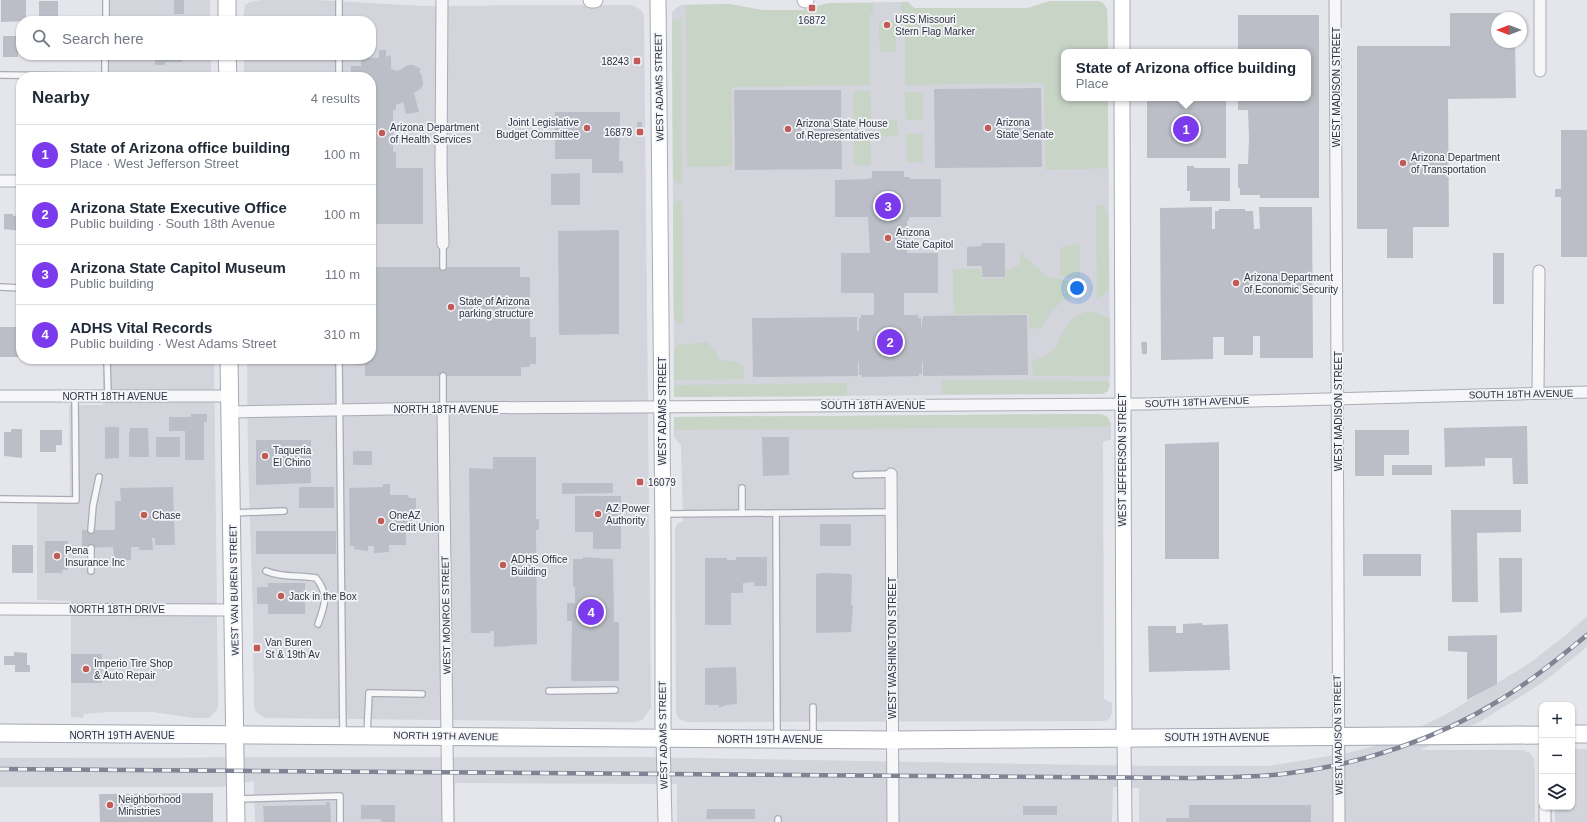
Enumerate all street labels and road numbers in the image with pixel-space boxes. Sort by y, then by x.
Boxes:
street label: WEST MADISON STREET [1331,27,1342,147]
street label: WEST ADAMS STREET [653,33,665,141]
street label: WEST MADISON STREET [1333,351,1344,471]
street label: WEST ADAMS STREET [657,357,668,465]
street label: SOUTH 18TH AVENUE [1468,388,1574,400]
street label: NORTH 18TH AVENUE [62,391,168,402]
street label: WEST JEFFERSON STREET [1117,393,1128,527]
street label: SOUTH 18TH AVENUE [1144,395,1250,409]
street label: SOUTH 18TH AVENUE [821,400,926,411]
street label: NORTH 18TH AVENUE [393,404,499,415]
street label: WEST VAN BUREN STREET [227,524,241,656]
street label: WEST MONROE STREET [439,556,453,674]
street label: WEST WASHINGTON STREET [887,577,898,719]
street label: NORTH 18TH DRIVE [69,604,165,615]
street label: WEST MADISON STREET [1331,675,1345,795]
street label: WEST ADAMS STREET [657,681,669,789]
street label: NORTH 19TH AVENUE [69,730,175,741]
street label: NORTH 19TH AVENUE [393,730,499,742]
street label: SOUTH 19TH AVENUE [1165,732,1270,743]
street label: NORTH 19TH AVENUE [717,734,823,745]

